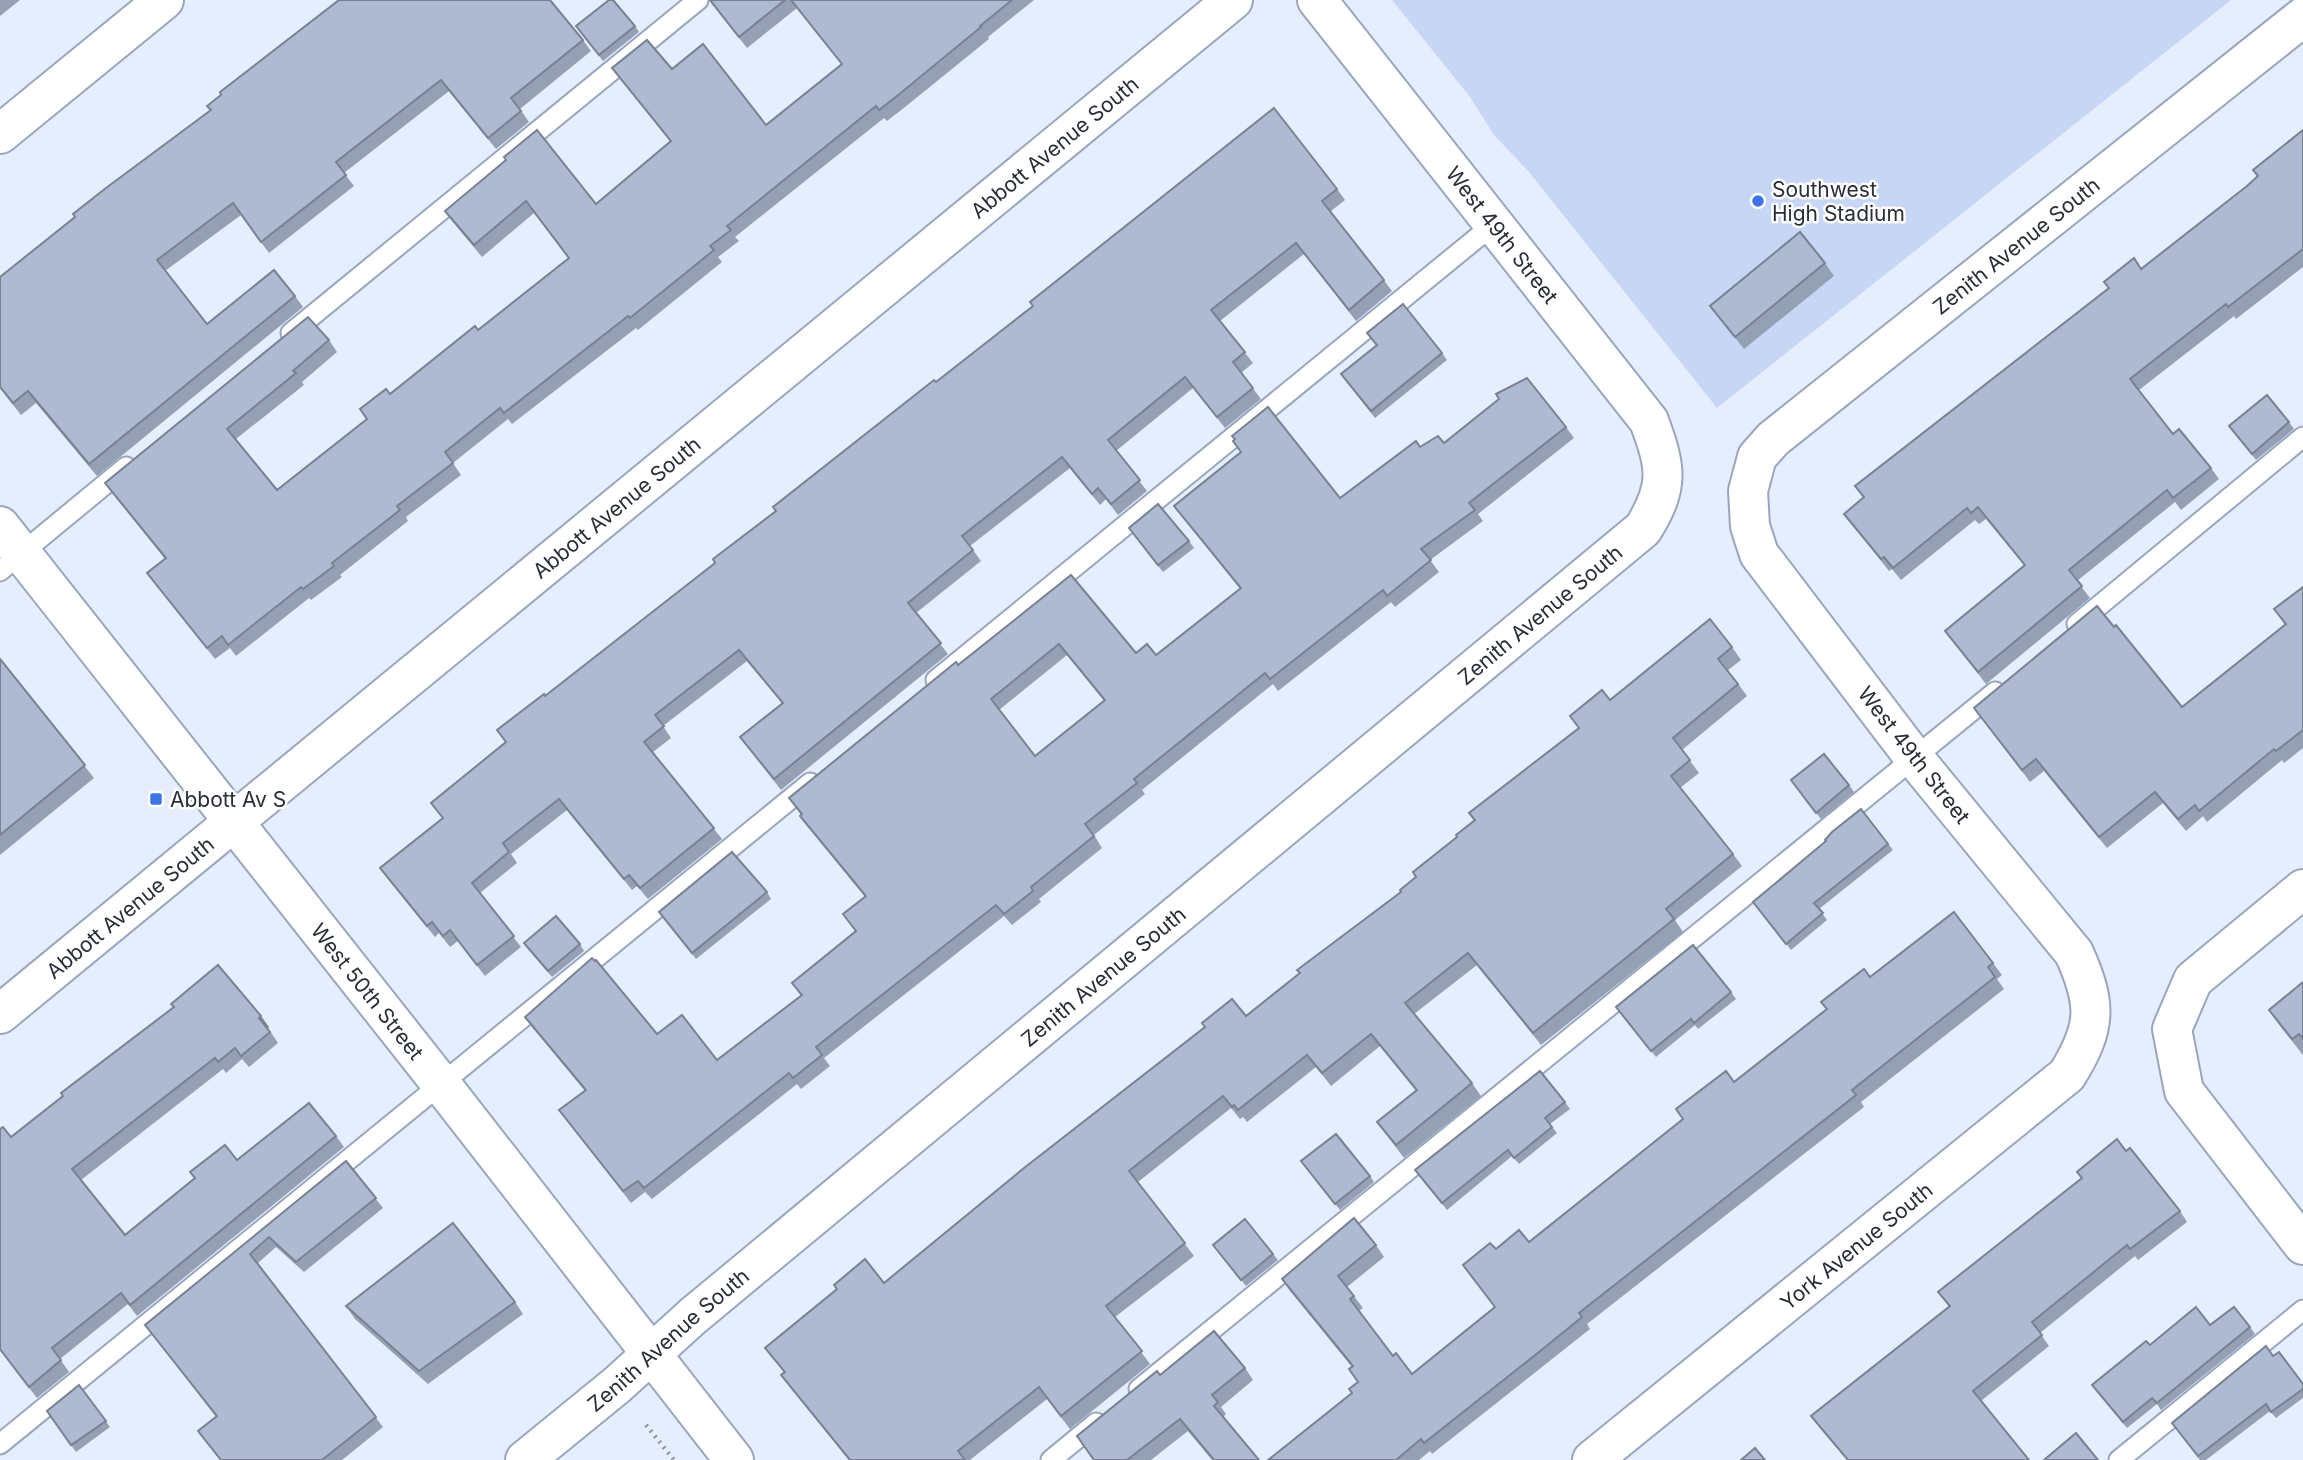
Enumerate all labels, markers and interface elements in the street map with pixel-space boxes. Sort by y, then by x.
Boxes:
street label: Abbott Avenue South [965,71,1143,223]
street label: West 49th Street [1441,161,1563,309]
street label: Zenith Avenue South [1928,172,2104,319]
place label: Southwest High Stadium [1772,177,1905,226]
marker: Southwest High Stadium [1750,193,1766,209]
street label: Abbott Avenue South [528,431,705,583]
street label: Zenith Avenue South [1453,539,1627,690]
street label: West 49th Street [1853,681,1975,829]
place label: Abbott Av S [170,787,286,812]
marker: Abbott Av S [148,791,164,807]
street label: Abbott Avenue South [41,831,219,983]
street label: Zenith Avenue South [1016,901,1190,1051]
street label: West 50th Street [306,918,429,1064]
street label: York Avenue South [1775,1177,1937,1315]
street label: Zenith Avenue South [582,1263,754,1417]

